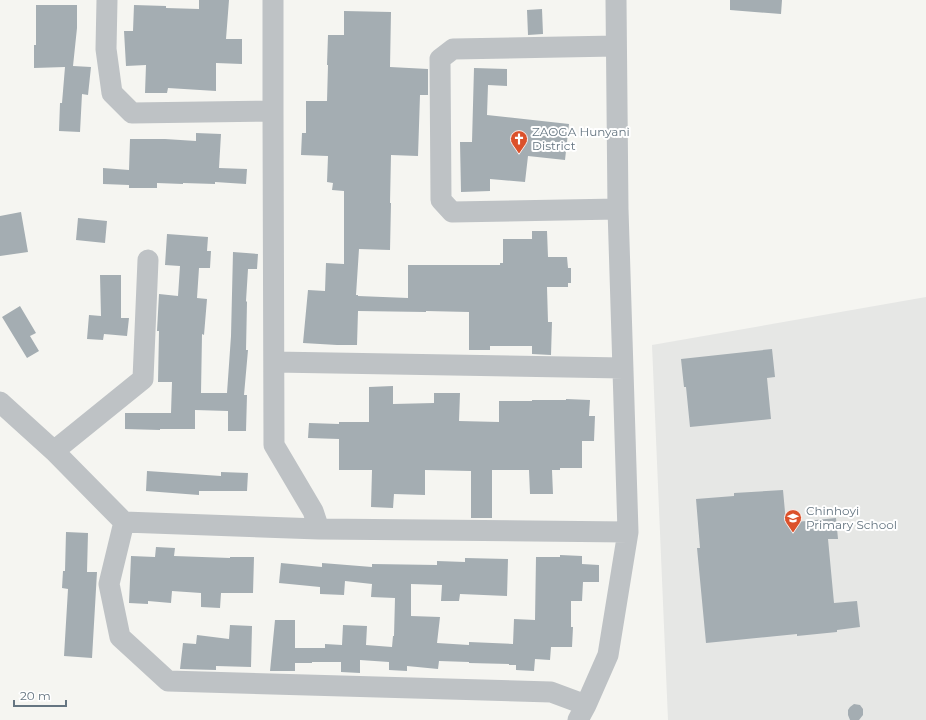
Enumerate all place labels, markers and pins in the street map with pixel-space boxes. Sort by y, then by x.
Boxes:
place label: ZAOGA Hunyani District [532,124,630,153]
church icon: ZAOGA Hunyani District [509,129,529,154]
place label: Chinhoyi Primary School [806,503,897,532]
school or university icon: Chinhoyi Primary School [783,508,803,533]

